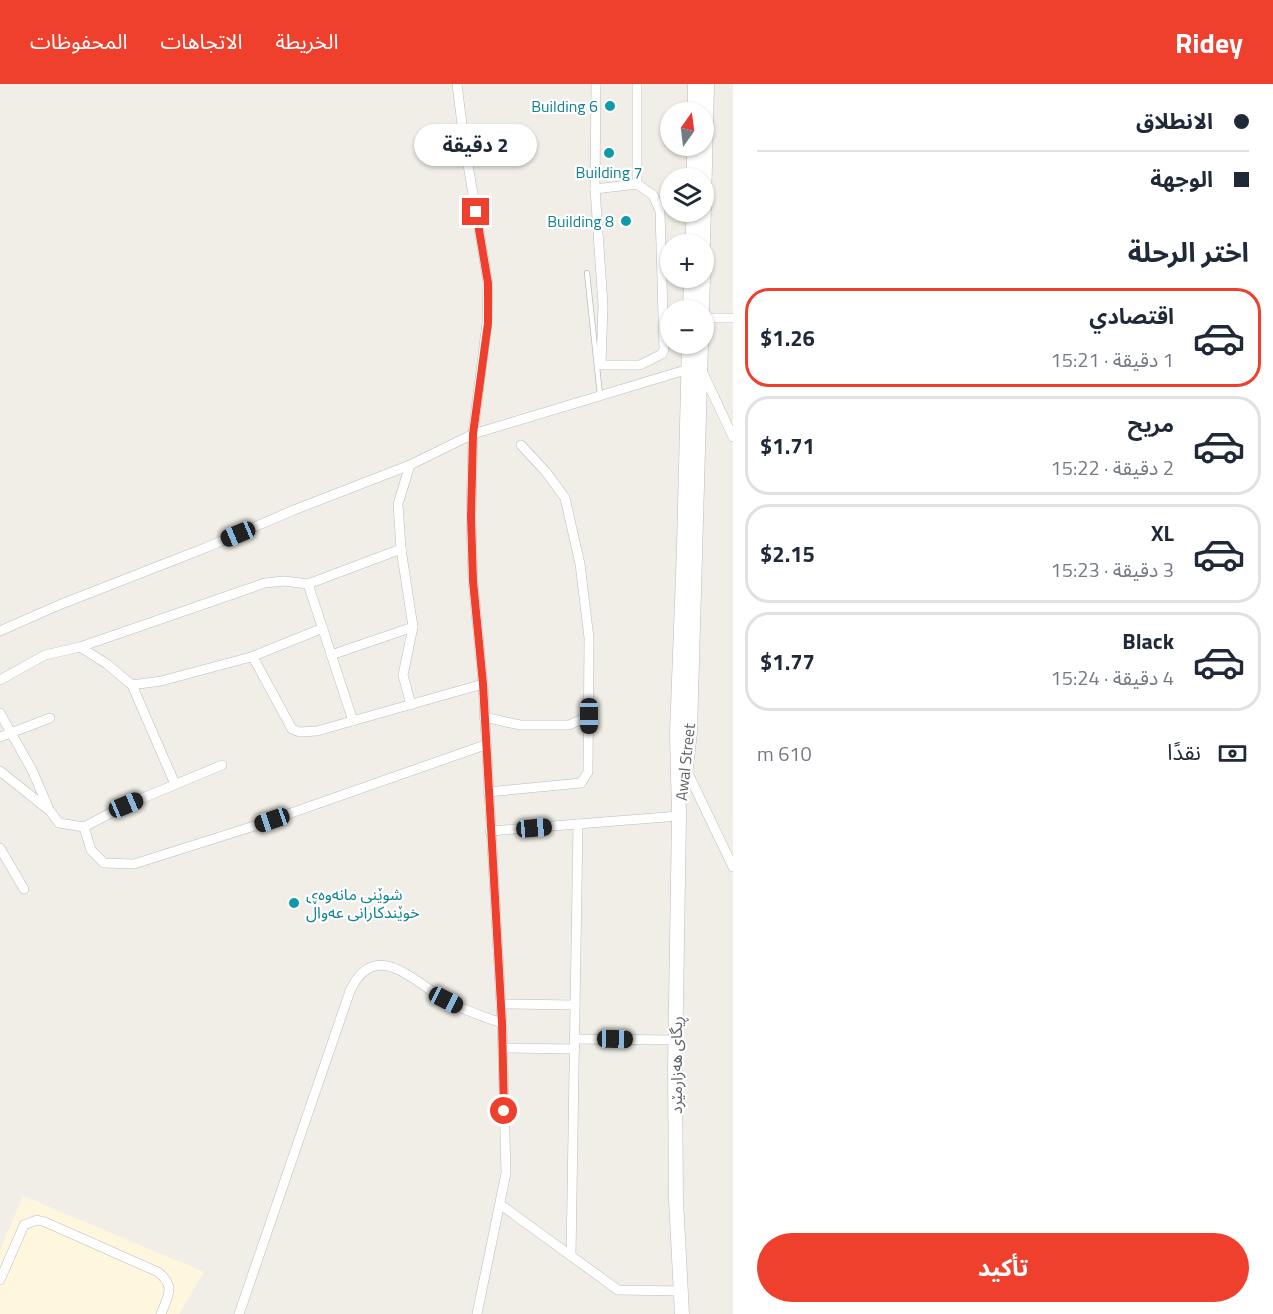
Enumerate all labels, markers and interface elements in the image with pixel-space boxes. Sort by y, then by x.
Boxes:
text: Ridey [1175,21,1243,64]
text: المحفوظات [30,25,127,57]
text: الاتجاهات [160,25,242,57]
text: الخريطة [275,25,338,57]
place label: Building 6 [531,94,598,118]
marker: Building 6 [603,99,617,113]
north arrow [660,102,714,156]
map controls [660,102,714,354]
text: الانطلاق [1136,104,1213,138]
callout: 2 دقيقة [414,125,538,167]
text: 2 دقيقة [443,129,508,160]
marker: Building 7 [602,146,616,160]
place label: Building 7 [576,160,642,184]
text: الوجهة [1150,162,1213,196]
button: layers [660,168,714,222]
route end [462,198,489,225]
place label: Building 8 [547,209,614,233]
marker: Building 8 [619,214,633,228]
text: اختر الرحلة [1128,231,1249,272]
button: + [660,234,714,288]
text: اقتصادي [1089,299,1174,333]
button: − [660,300,714,354]
icon: car [1192,311,1246,365]
text: $1.26 [760,321,815,355]
text: 1 دقيقة · 15:21 [1051,344,1174,375]
text: مريح [1128,407,1174,441]
icon: car [1192,419,1246,473]
text: $1.71 [760,429,815,463]
text: 2 دقيقة · 15:22 [1051,452,1174,483]
text: XL [1151,516,1174,550]
car [218,519,258,549]
icon: car [1192,527,1246,581]
text: $2.15 [760,537,815,571]
text: 3 دقيقة · 15:23 [1051,554,1174,585]
text: Black [1122,624,1174,658]
icon: car [1192,635,1246,689]
text: $1.77 [760,645,815,679]
text: 4 دقيقة · 15:24 [1051,662,1174,693]
car [580,698,598,734]
street label: Awal Street [669,722,701,802]
text: نقدًا [1167,735,1201,769]
icon: cash [1216,737,1249,770]
text: 610 m [757,738,812,769]
car [106,790,146,820]
car [252,806,292,834]
car [515,817,553,839]
place label: شوێنی مانەوەی خوێندکارانی عەواڵ [306,882,420,924]
marker: شوێنی مانەوەی خوێندکارانی عەواڵ [287,896,301,910]
car [426,984,466,1016]
street label: ڕیگای هەزارمێرد [664,1016,690,1114]
car [597,1030,633,1048]
route start [490,1097,517,1124]
button: تأكيد [757,1233,1249,1302]

